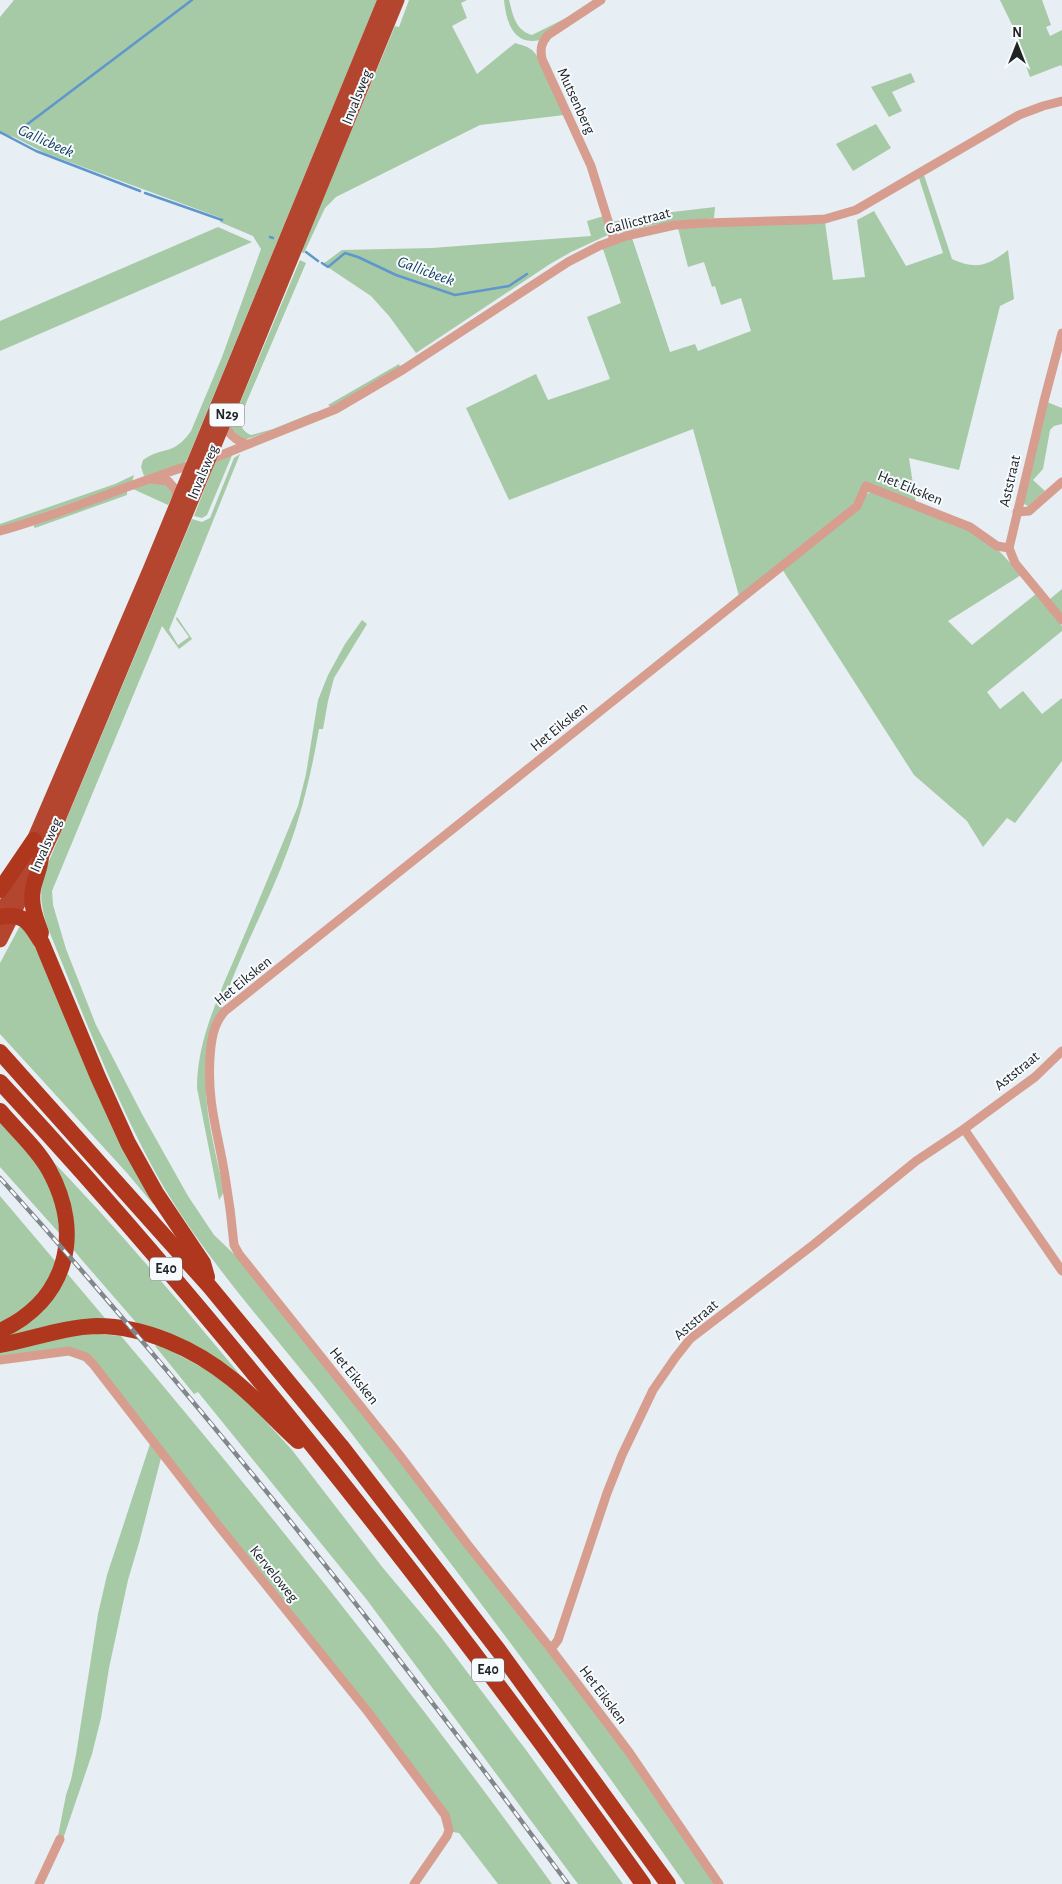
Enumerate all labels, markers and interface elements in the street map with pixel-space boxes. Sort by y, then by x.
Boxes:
north arrow [992,20,1042,70]
text: N [1012,26,1022,40]
street label: Mutsenberg [554,66,598,137]
street label: Invalsweg [339,67,375,127]
water label: Gallicbeek [16,122,76,160]
street label: Gallicstraat [604,205,672,237]
water label: Gallicbeek [395,253,457,289]
road number: N29 [210,404,244,426]
street label: Invalsweg [185,442,221,501]
street label: Aststraat [997,453,1023,508]
street label: Het Eiksken [875,468,945,508]
street label: Het Eiksken [528,700,590,754]
street label: Invalsweg [27,815,65,874]
street label: Het Eiksken [212,954,274,1008]
street label: Aststraat [992,1048,1042,1093]
road number: E40 [150,1258,182,1280]
street label: Aststraat [671,1297,721,1343]
street label: Het Eiksken [327,1345,381,1407]
street label: Kerveloweg [247,1543,302,1606]
road number: E40 [472,1658,504,1682]
street label: Het Eiksken [576,1663,630,1727]

